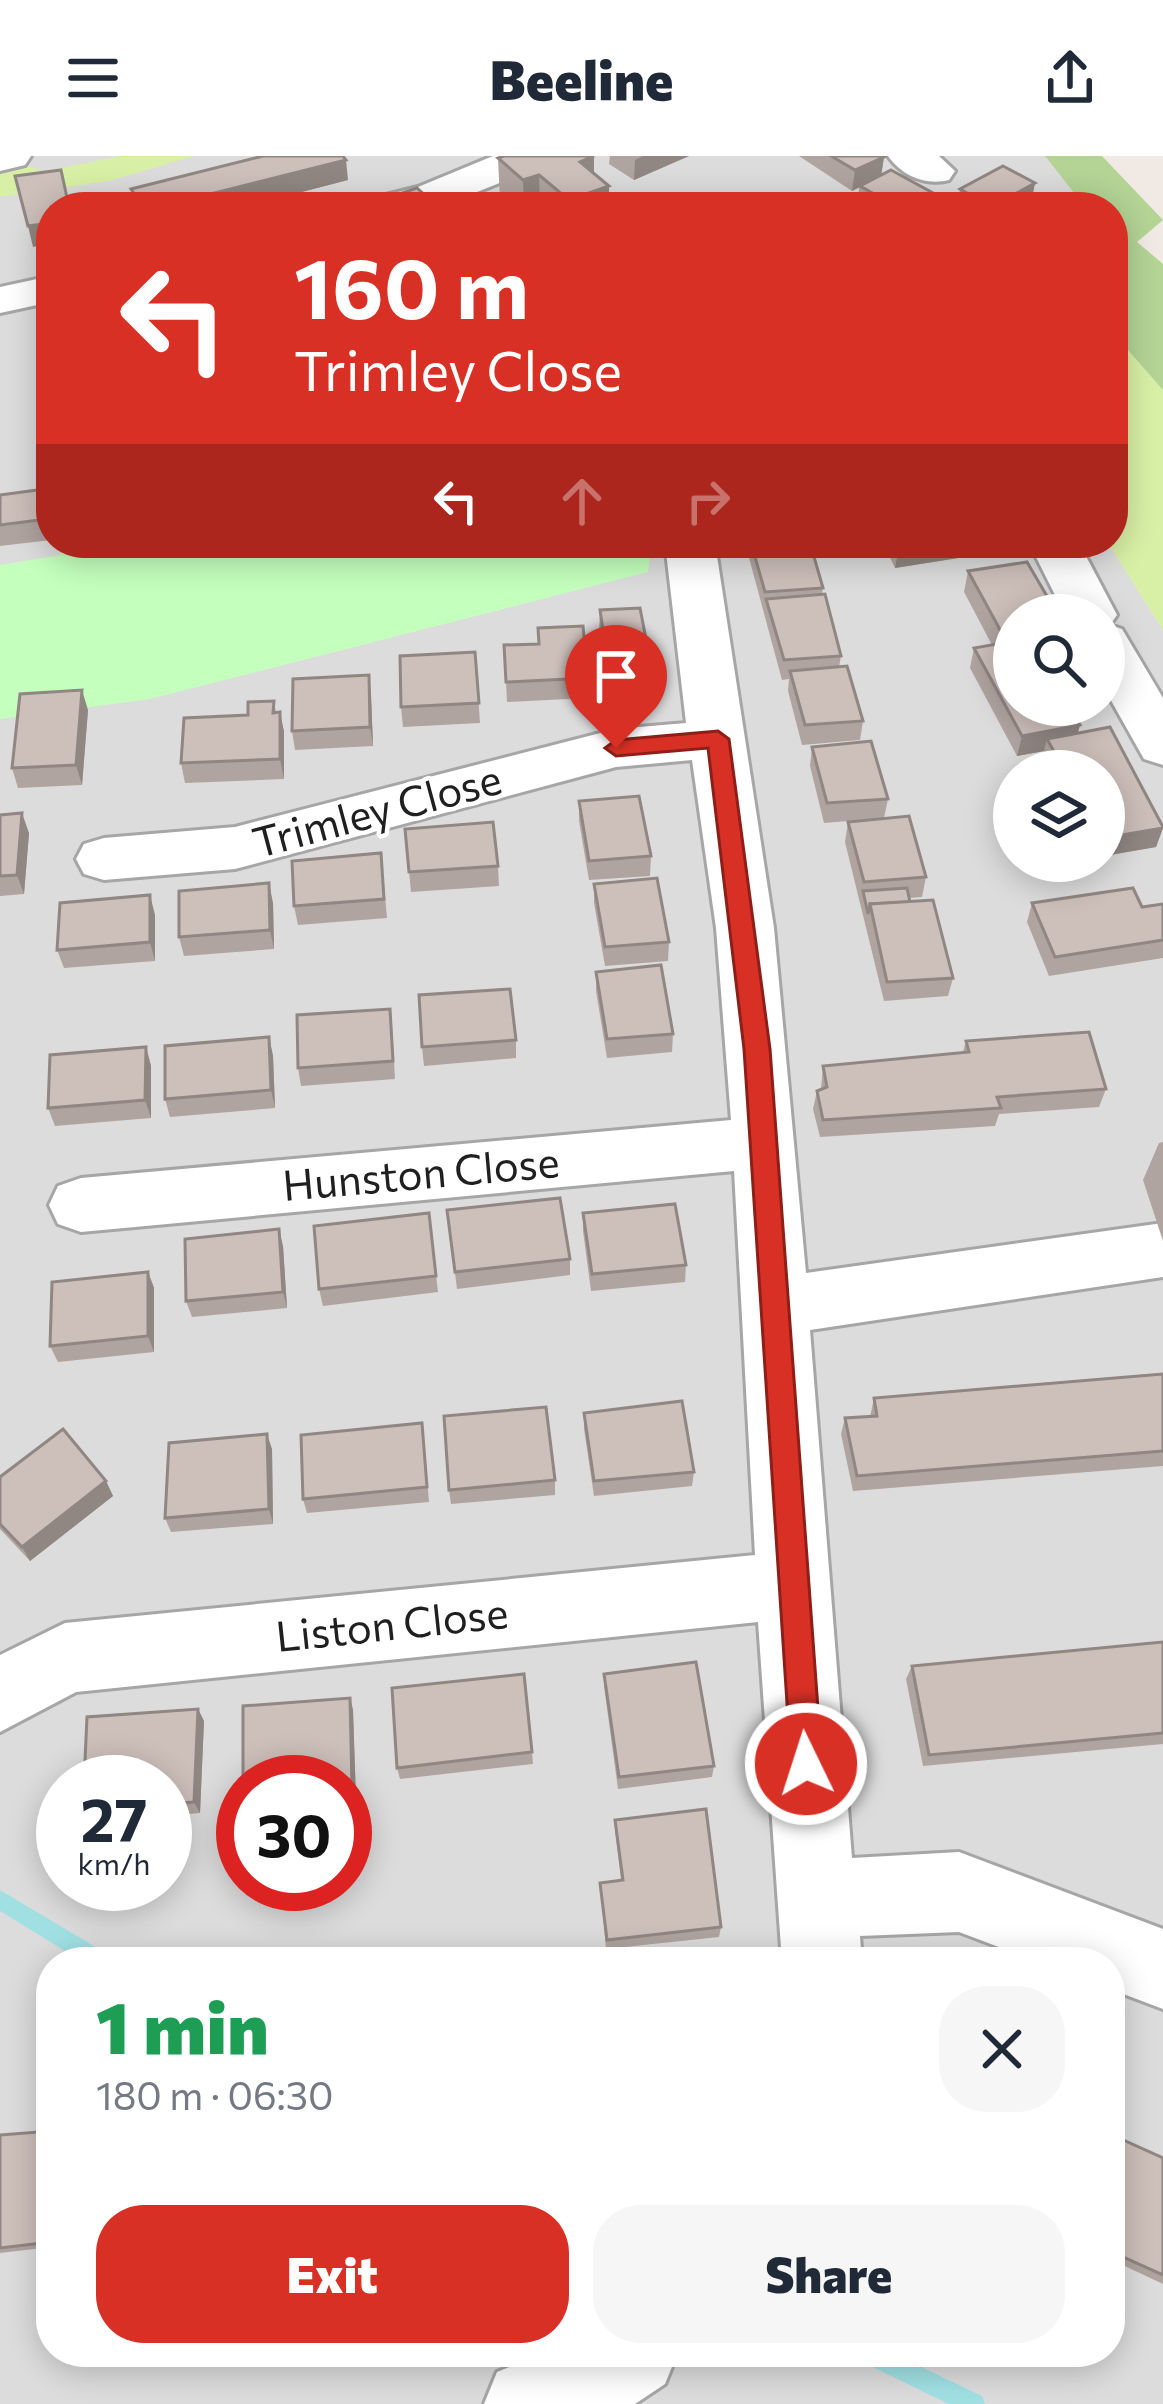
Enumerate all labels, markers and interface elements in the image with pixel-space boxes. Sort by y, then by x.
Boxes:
icon: menu [60,45,126,111]
text: Beeline [490,45,673,111]
icon: share [1037,45,1103,111]
text: 160 m [294,234,529,336]
icon: left [96,240,252,396]
text: Trimley Close [294,336,622,402]
icon: left [423,468,489,534]
icon: ahead [549,468,615,534]
icon: right [675,468,741,534]
map controls [993,594,1125,882]
button: search [993,594,1125,726]
pin [565,625,667,748]
icon: arrive [583,643,649,709]
button: layers [993,750,1125,882]
street label: Trimley Close [247,751,506,867]
street label: Hunston Close [280,1134,561,1210]
street label: Liston Close [273,1585,511,1661]
position arrow [743,1701,869,1827]
speed limit sign: 30 [216,1755,372,1911]
text: 27 [81,1781,147,1854]
text: km/h [78,1844,150,1881]
text: 1 min [96,1981,269,2069]
button: close [939,1986,1065,2112]
text: 180 m · 06:30 [96,2070,333,2118]
button: Exit [96,2205,569,2343]
button: Share [593,2205,1065,2343]

